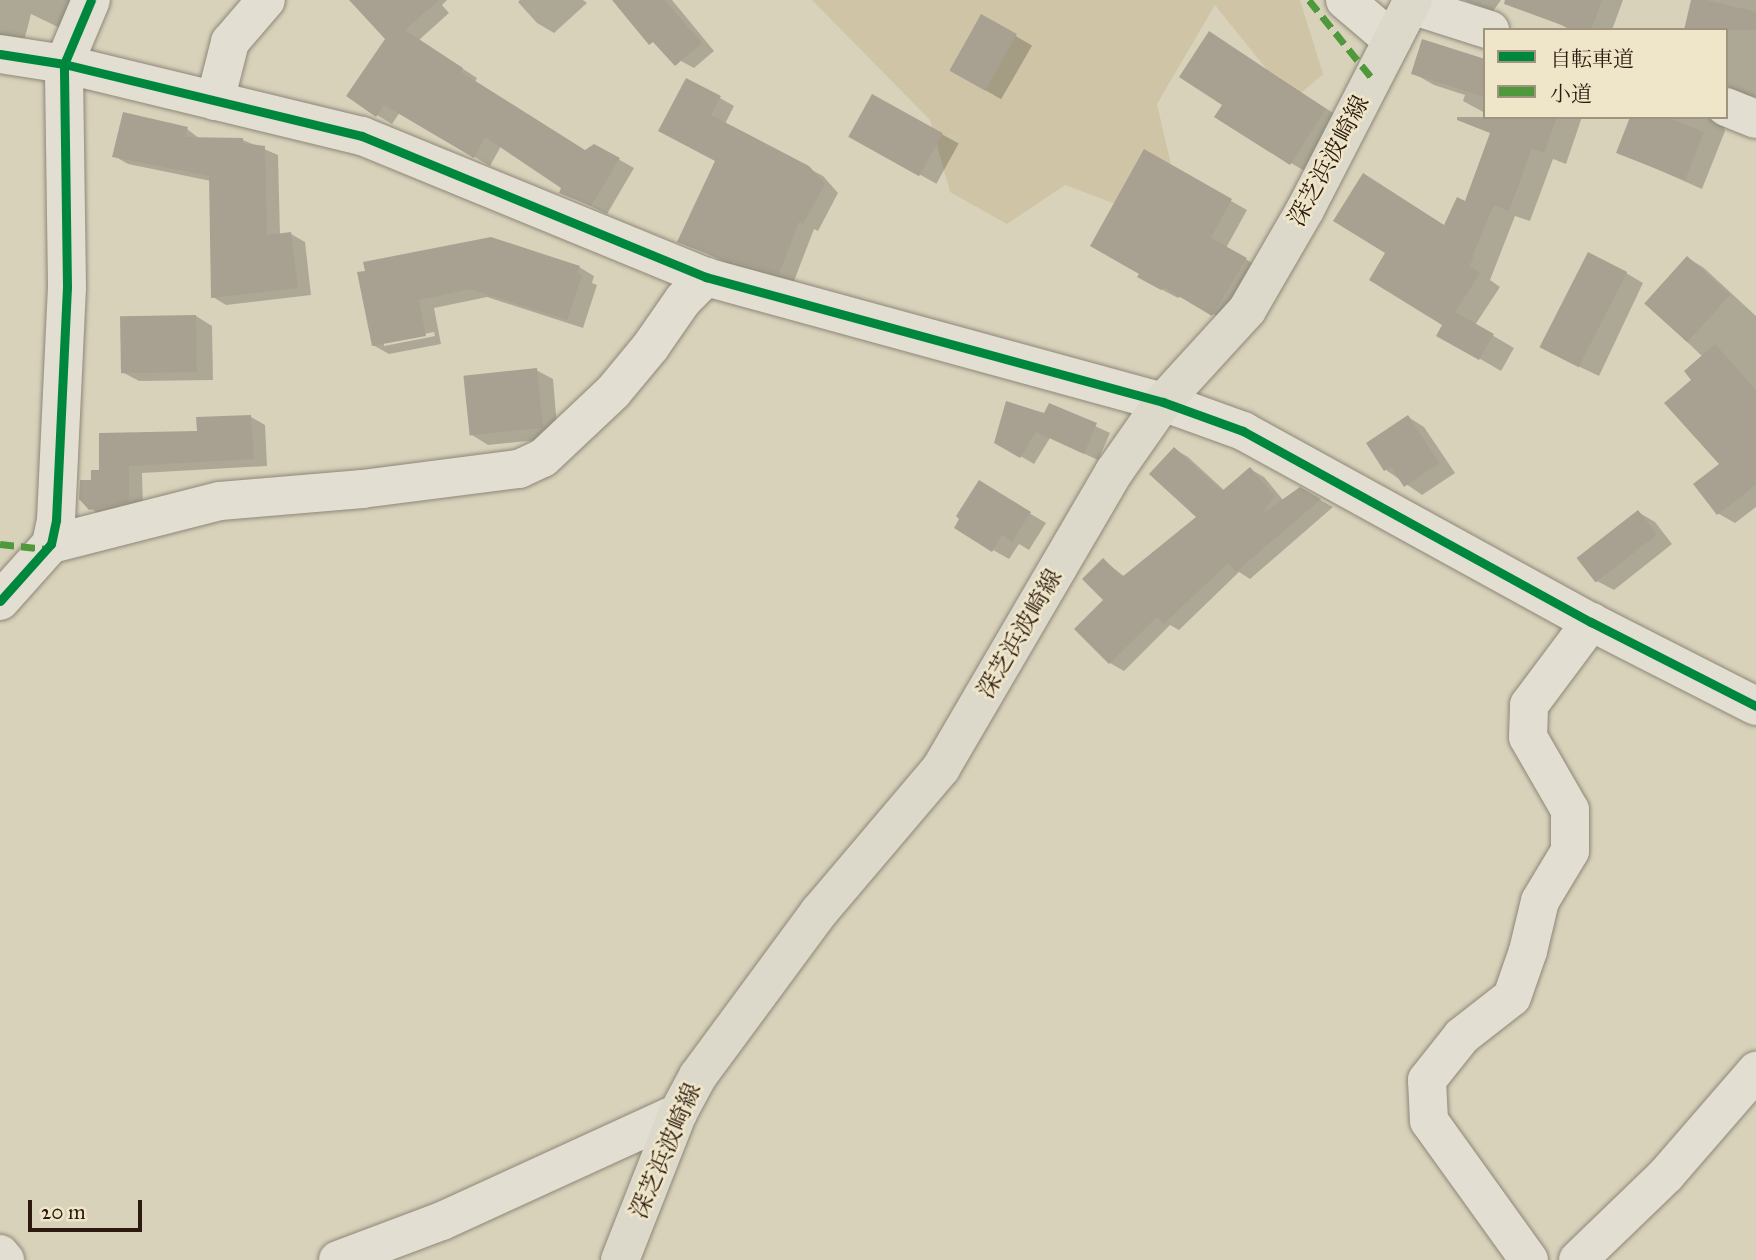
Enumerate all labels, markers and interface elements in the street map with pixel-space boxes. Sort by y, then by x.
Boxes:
legend [1483,28,1728,119]
text: 自転車道 [1550,46,1634,72]
text: 小道 [1550,81,1592,107]
street label: 深芝浜波崎線 [1282,91,1376,231]
street label: 深芝浜波崎線 [972,564,1068,704]
street label: 深芝浜波崎線 [625,1079,707,1223]
scale bar [32,1186,145,1230]
text: 20 m [41,1199,86,1225]

